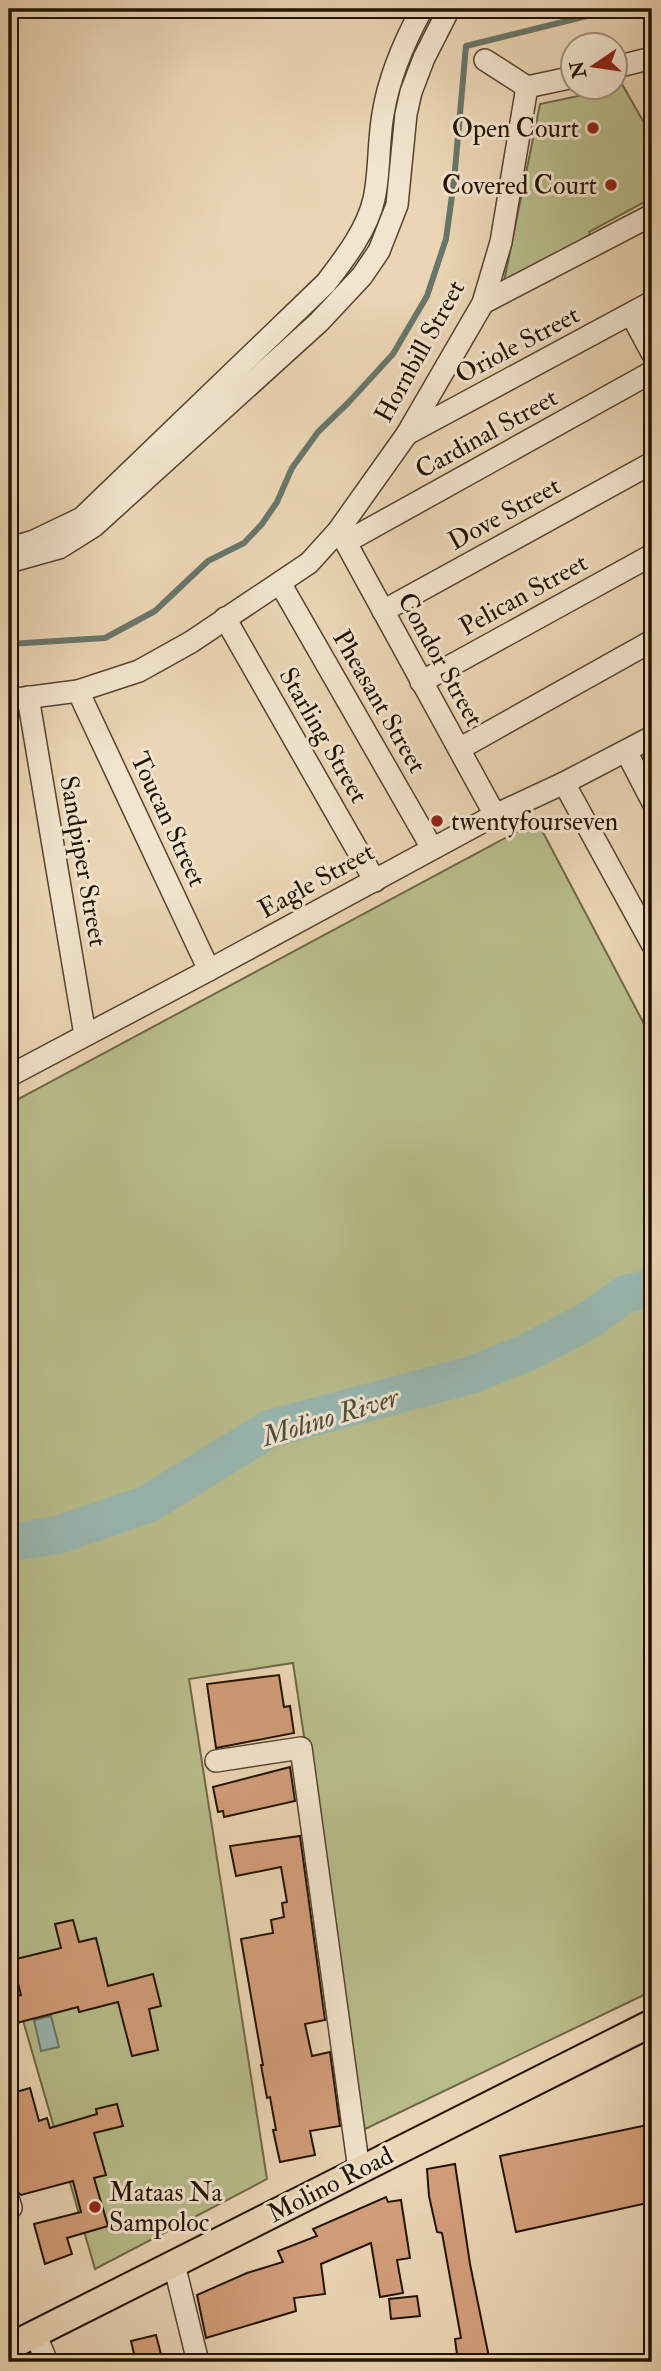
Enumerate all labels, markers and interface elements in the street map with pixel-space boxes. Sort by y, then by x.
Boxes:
north arrow [560,32,630,102]
text: N [565,58,592,82]
place label: Open Court [452,113,579,146]
marker: Open Court [585,120,601,136]
place label: Covered Court [442,170,597,202]
marker: Covered Court [603,177,619,193]
street label: Hornbill Street [368,275,472,428]
street label: Oriole Street [450,299,585,391]
street label: Cardinal Street [410,382,563,486]
street label: Dove Street [443,470,566,558]
street label: Pelican Street [454,547,593,643]
street label: Condor Street [390,587,490,732]
street label: Pheasant Street [325,624,433,779]
street label: Starling Street [272,662,375,809]
street label: Toucan Street [123,747,213,892]
street label: Sandpiper Street [51,773,114,949]
place label: twentyfourseven [451,806,618,838]
marker: twentyfourseven [429,813,445,829]
street label: Eagle Street [253,836,380,926]
water label: Molino River [256,1380,404,1455]
street label: Molino Road [262,2140,399,2230]
place label: Mataas Na Sampoloc [109,2177,223,2240]
marker: Mataas Na Sampoloc [87,2199,103,2215]

